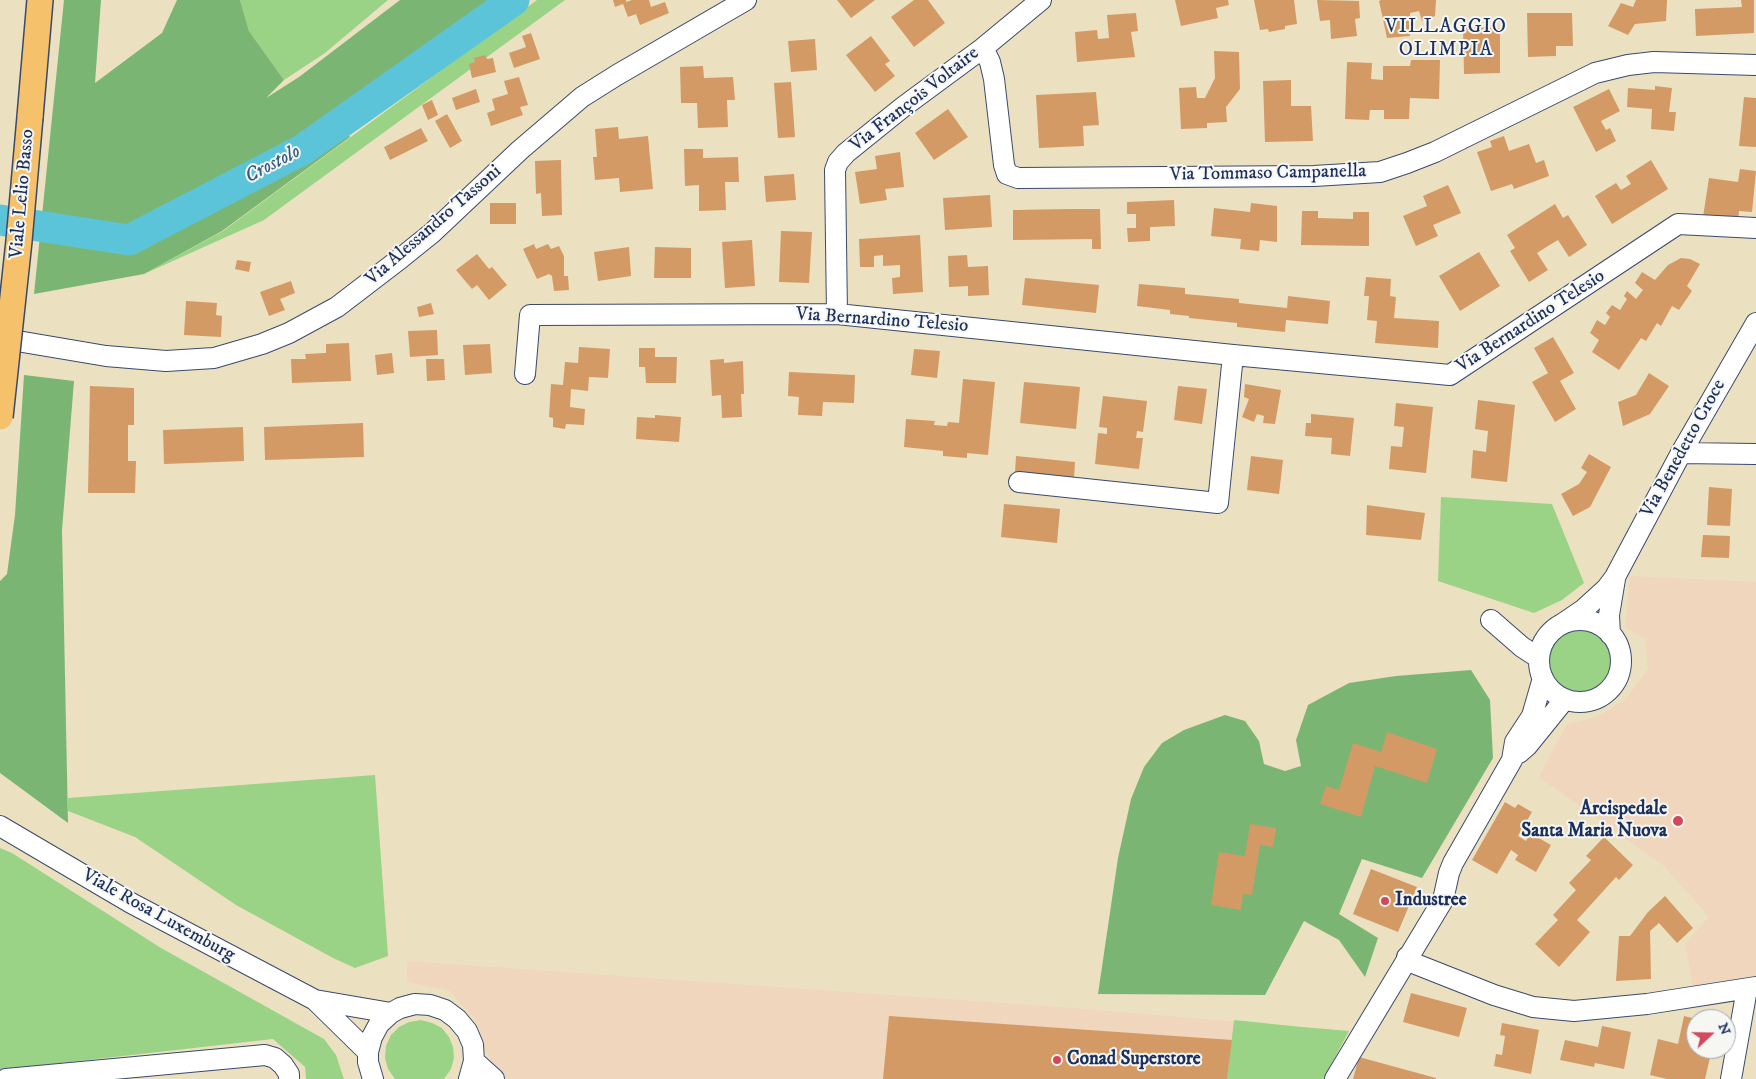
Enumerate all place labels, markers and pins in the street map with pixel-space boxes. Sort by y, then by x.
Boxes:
place label: Arcispedale Santa Maria Nuova [1521,799,1667,843]
marker: Arcispedale Santa Maria Nuova [1671,814,1685,828]
place label: Industree [1395,890,1467,912]
marker: Industree [1379,895,1391,907]
place label: Conad Superstore [1067,1049,1201,1071]
marker: Conad Superstore [1051,1054,1063,1066]

